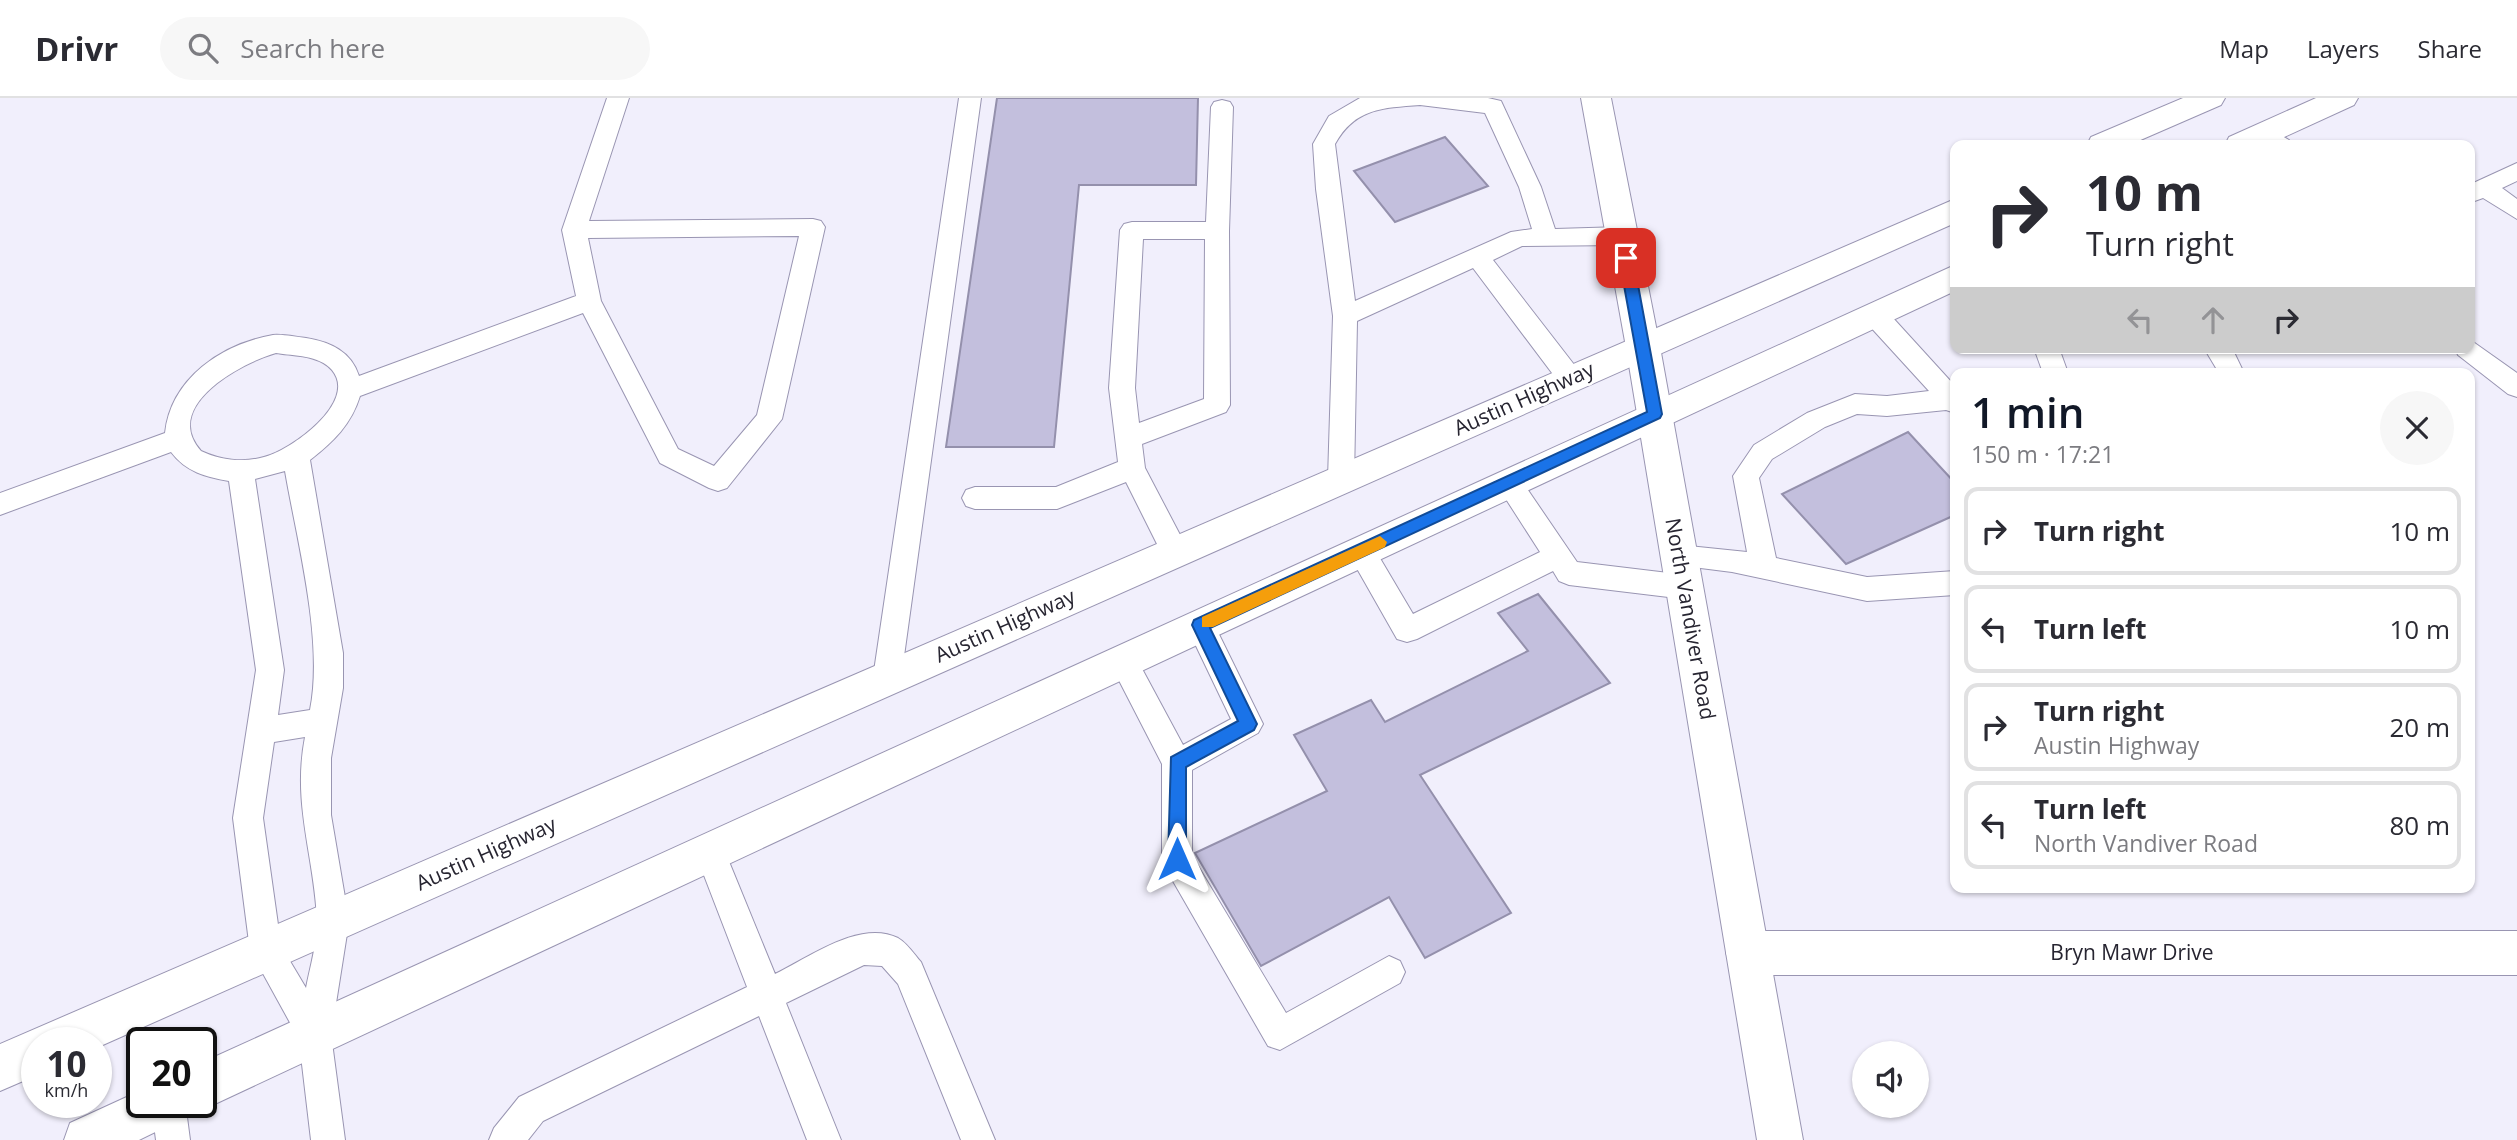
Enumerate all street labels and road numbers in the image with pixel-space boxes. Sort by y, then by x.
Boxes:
street label: Austin Highway [1449,354,1599,442]
street label: North Vandiver Road [1659,516,1723,722]
street label: Austin Highway [930,581,1080,669]
street label: Austin Highway [411,809,561,897]
street label: Bryn Mawr Drive [2050,938,2214,966]

